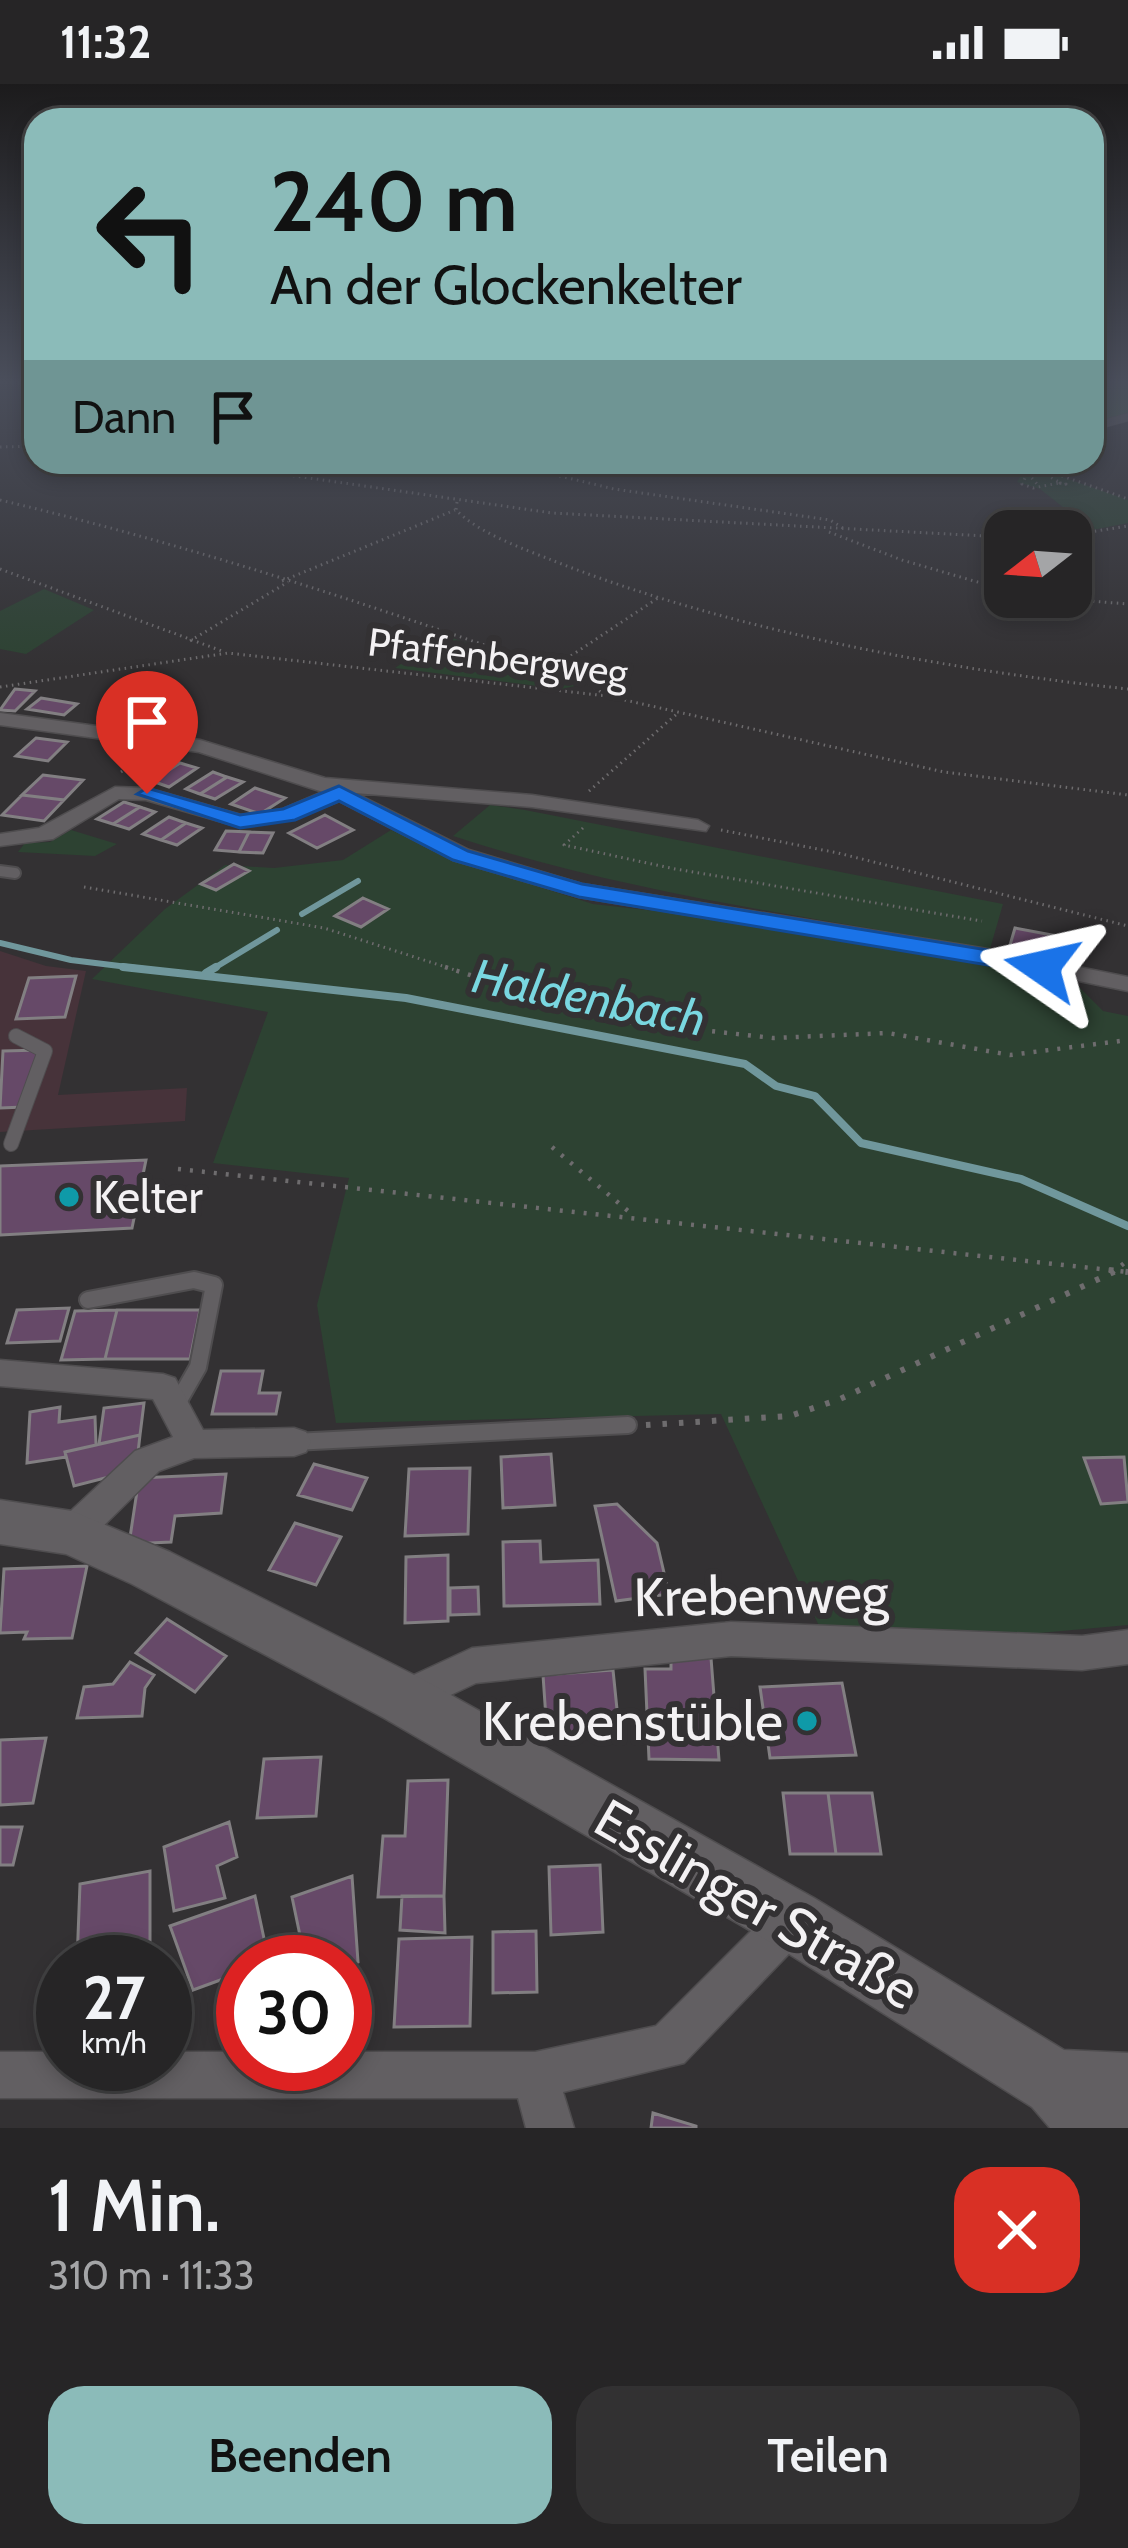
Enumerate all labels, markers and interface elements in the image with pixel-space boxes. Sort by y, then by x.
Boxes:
text: 11:32 [60,15,151,69]
text: 240 m [270,150,518,252]
icon: left [72,156,228,312]
text: An der Glockenkelter [270,252,742,318]
icon: arrive [200,384,266,450]
text: Dann [72,390,176,444]
north arrow [984,510,1092,618]
map controls [984,510,1092,618]
street label: Pfaffenbergweg [365,617,631,697]
pin [96,671,198,794]
icon: arrive [114,689,180,755]
position arrow [979,904,1105,1030]
water label: Haldenbach [468,946,710,1048]
place label: Kelter [93,1170,203,1224]
marker: Kelter [56,1184,82,1210]
street label: Krebenweg [633,1560,890,1630]
place label: Krebenstüble [482,1688,783,1754]
marker: Krebenstüble [794,1708,820,1734]
street label: Esslinger Straße [584,1785,930,2023]
speed limit sign: 30 [216,1935,372,2091]
text: 27 [83,1961,145,2034]
text: km/h [81,2024,147,2061]
text: 1 Min. [48,2162,220,2249]
button: close [954,2167,1080,2293]
text: 310 m · 11:33 [48,2251,255,2299]
button: Beenden [48,2386,552,2524]
button: Teilen [576,2386,1080,2524]

